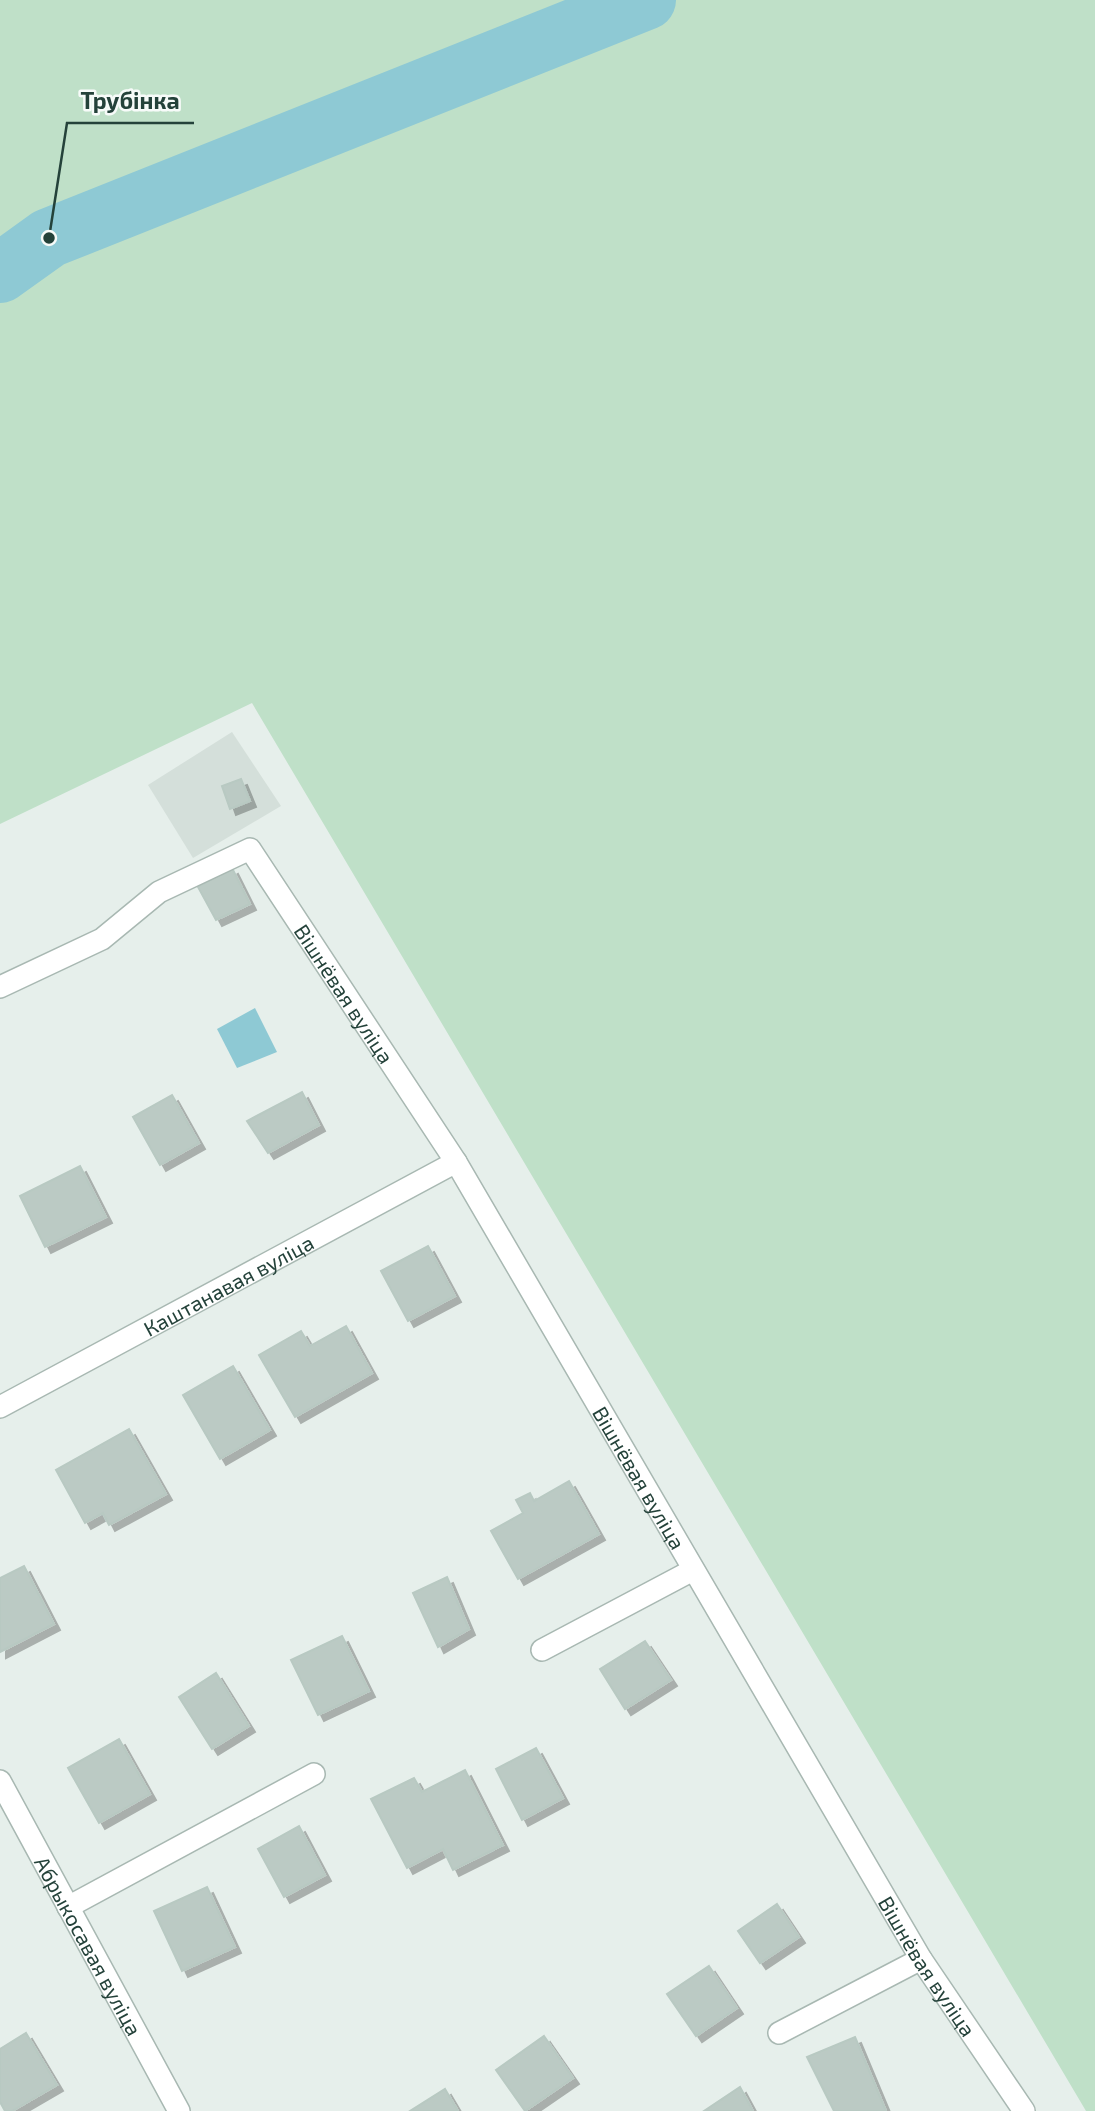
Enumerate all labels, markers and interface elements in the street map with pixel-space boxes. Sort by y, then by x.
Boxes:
callout: Трубінка [67,79,194,123]
text: Трубінка [80,86,180,114]
street label: Вішнёвая вуліца [290,919,400,1068]
street label: Каштанавая вуліца [139,1229,317,1340]
street label: Вішнёвая вуліца [589,1401,691,1553]
street label: Абрыкосавая вуліца [30,1851,148,2039]
street label: Вішнёвая вуліца [874,1891,982,2040]

